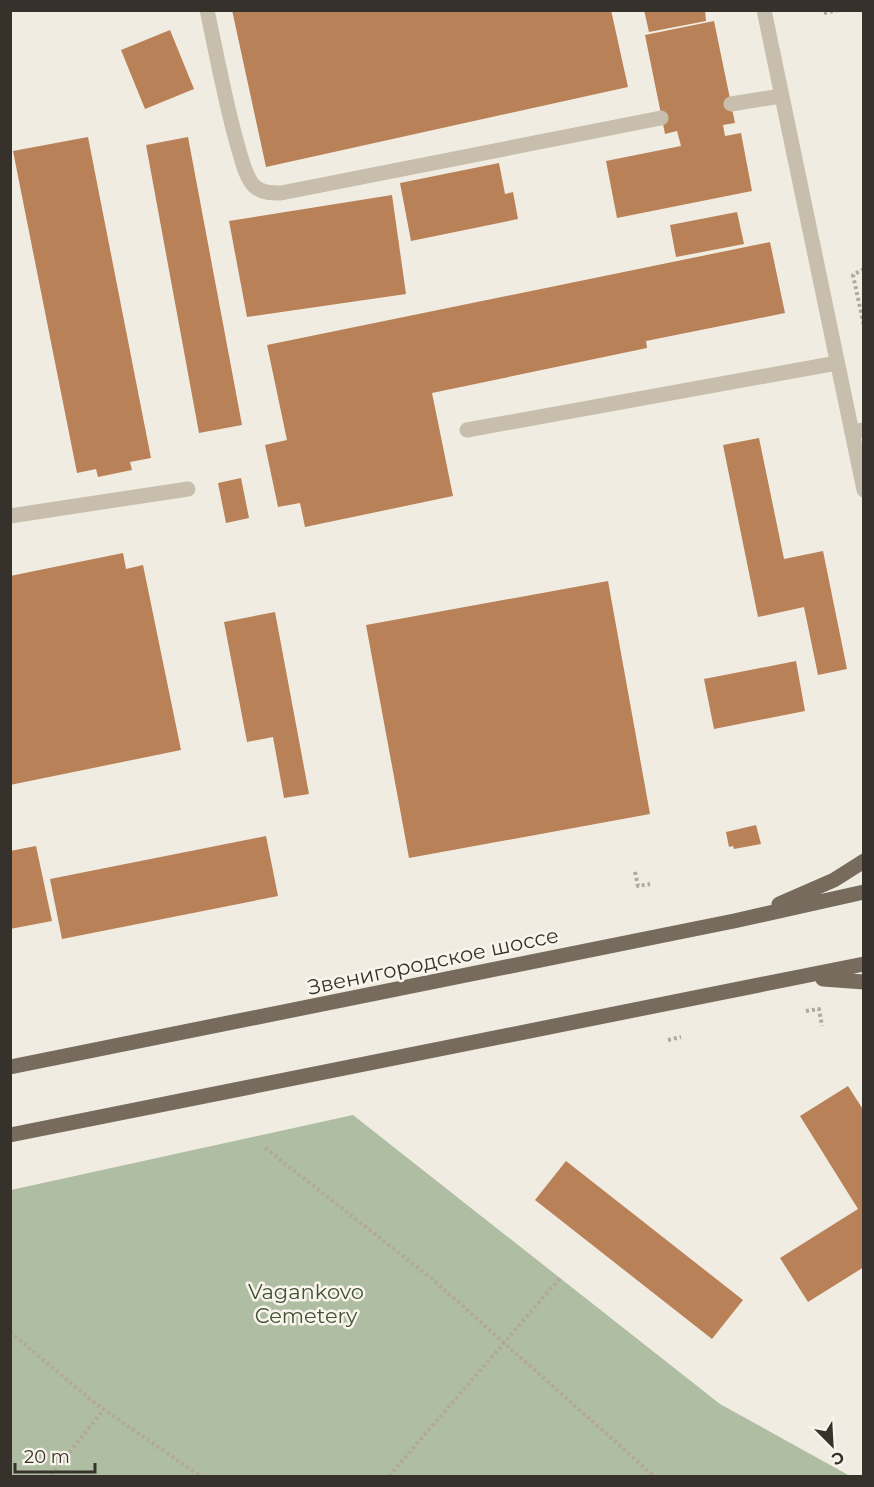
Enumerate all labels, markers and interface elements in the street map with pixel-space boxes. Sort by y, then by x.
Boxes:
street label: Звенигородское шоссе [305,922,561,1000]
park label: Vagankovo Cemetery [248,1279,364,1328]
north arrow [802,1415,862,1475]
scale bar [15,1436,94,1474]
text: 20 m [24,1446,70,1468]
text: С [828,1447,847,1469]

